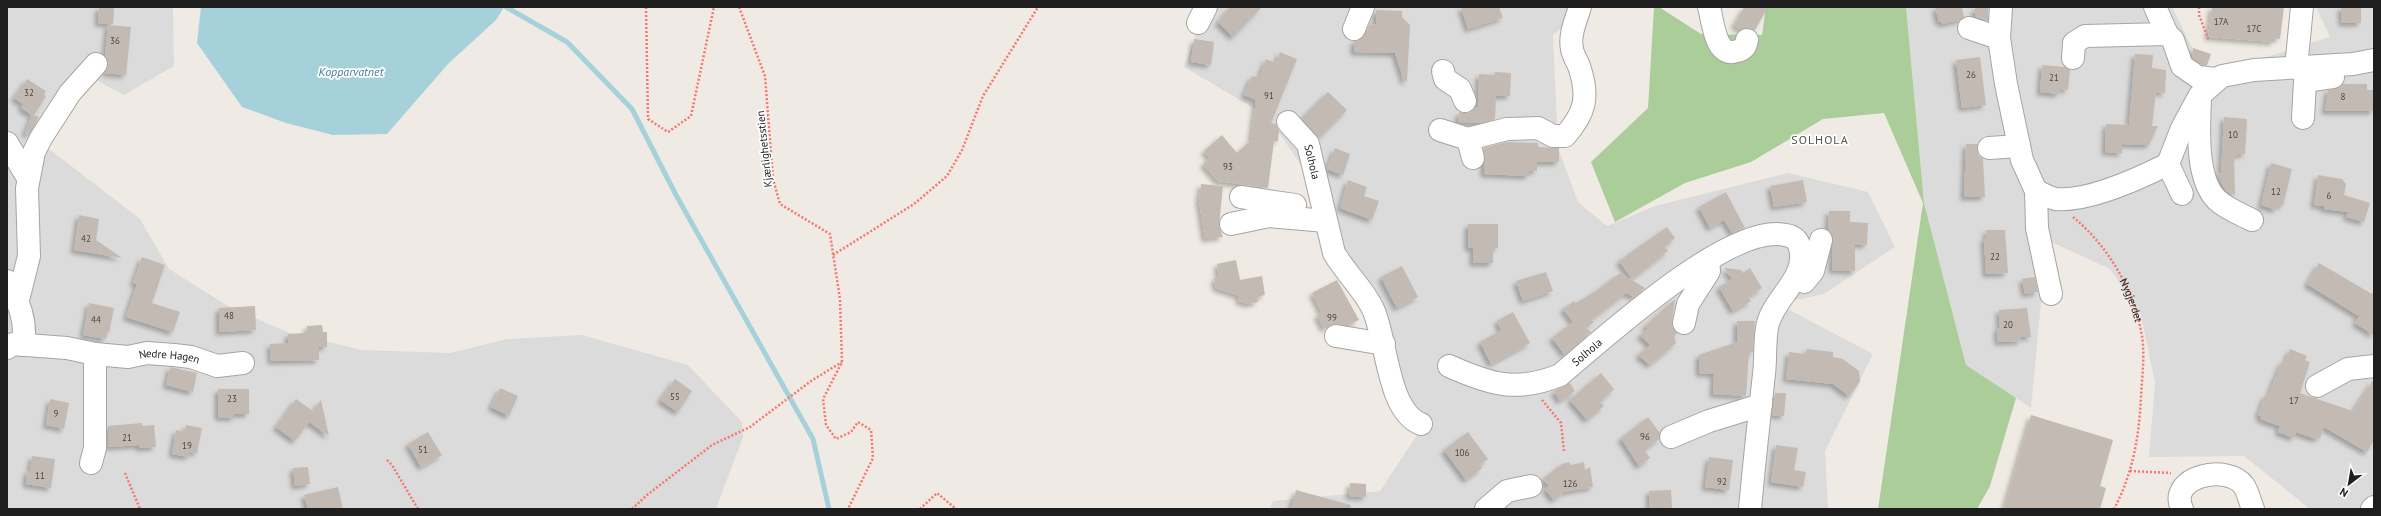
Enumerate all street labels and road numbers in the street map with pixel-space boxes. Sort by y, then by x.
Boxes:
street label: Kjærlighetsstien [753,110,775,188]
street label: Solhola [1301,143,1323,181]
street label: Nygjerdet [2116,276,2146,324]
street label: Solhola [1569,335,1605,369]
street label: Nedre Hagen [137,346,202,367]

